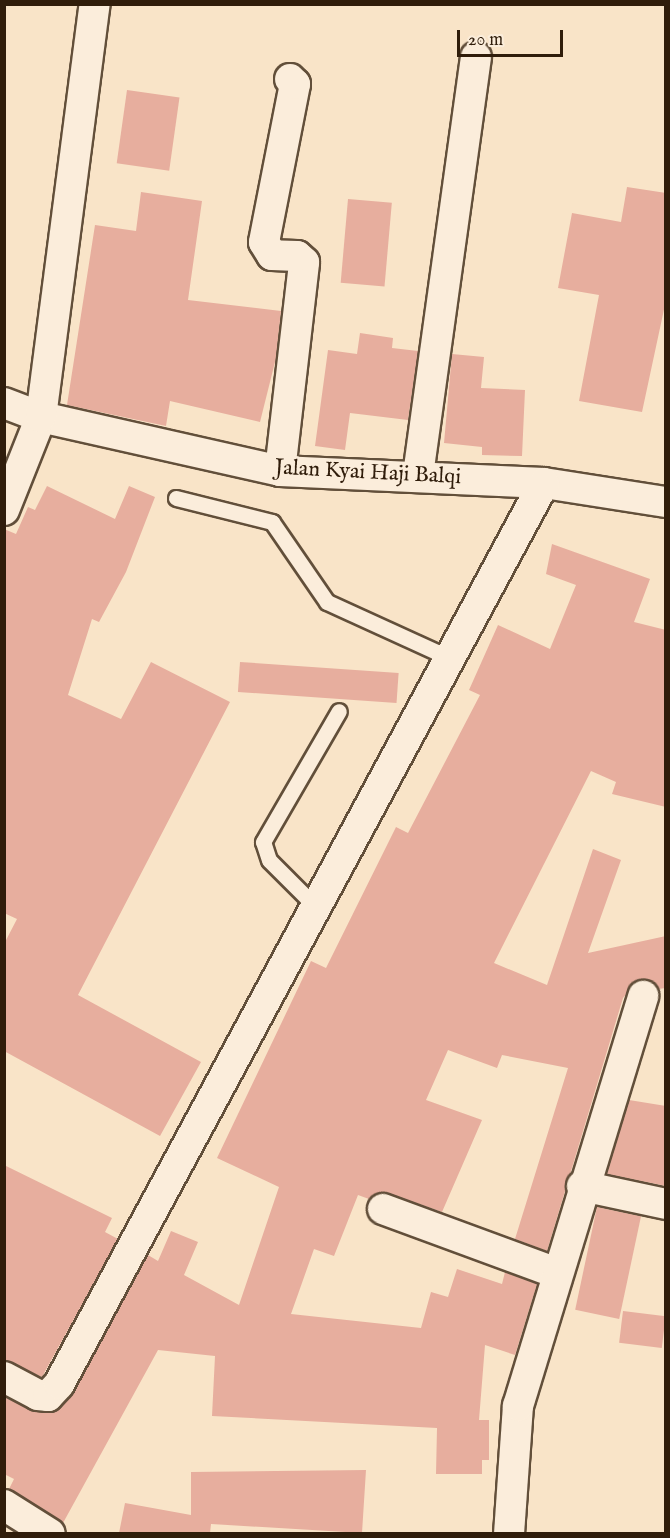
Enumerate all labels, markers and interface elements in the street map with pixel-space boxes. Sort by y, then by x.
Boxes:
scale bar [460,18,566,56]
text: 20 m [468,29,503,52]
street label: Jalan Kyai Haji Balqi [274,455,462,491]

